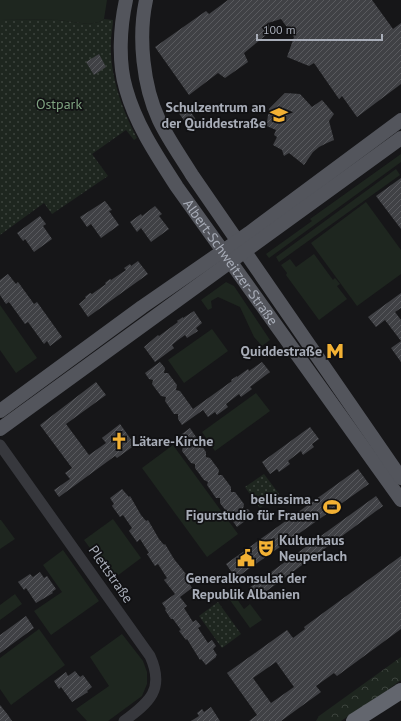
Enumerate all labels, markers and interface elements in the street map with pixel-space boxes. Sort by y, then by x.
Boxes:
scale bar [257,16,382,42]
text: 100 m [263,22,296,37]
park label: Ostpark [36,95,82,113]
place label: Schulzentrum an der Quiddestraße [162,98,266,132]
school or university icon: Schulzentrum an der Quiddestraße [269,105,289,125]
street label: Albert-Schweitzer-Straße [179,195,282,329]
metro station icon: Quiddestraße [325,341,345,361]
place label: Quiddestraße [241,342,322,360]
church icon: Lätare-Kirche [109,431,129,451]
place label: Lätare-Kirche [132,432,213,450]
place label: bellissima - Figurstudio für Frauen [186,490,319,524]
sports icon: bellissima - Figurstudio für Frauen [322,497,342,517]
place label: Kulturhaus Neuperlach [279,531,347,565]
theatre icon: Kulturhaus Neuperlach [256,538,276,558]
street label: Plettstraße [85,542,137,606]
public building icon: Generalkonsulat der Republik Albanien [236,548,256,568]
place label: Generalkonsulat der Republik Albanien [186,569,306,603]

